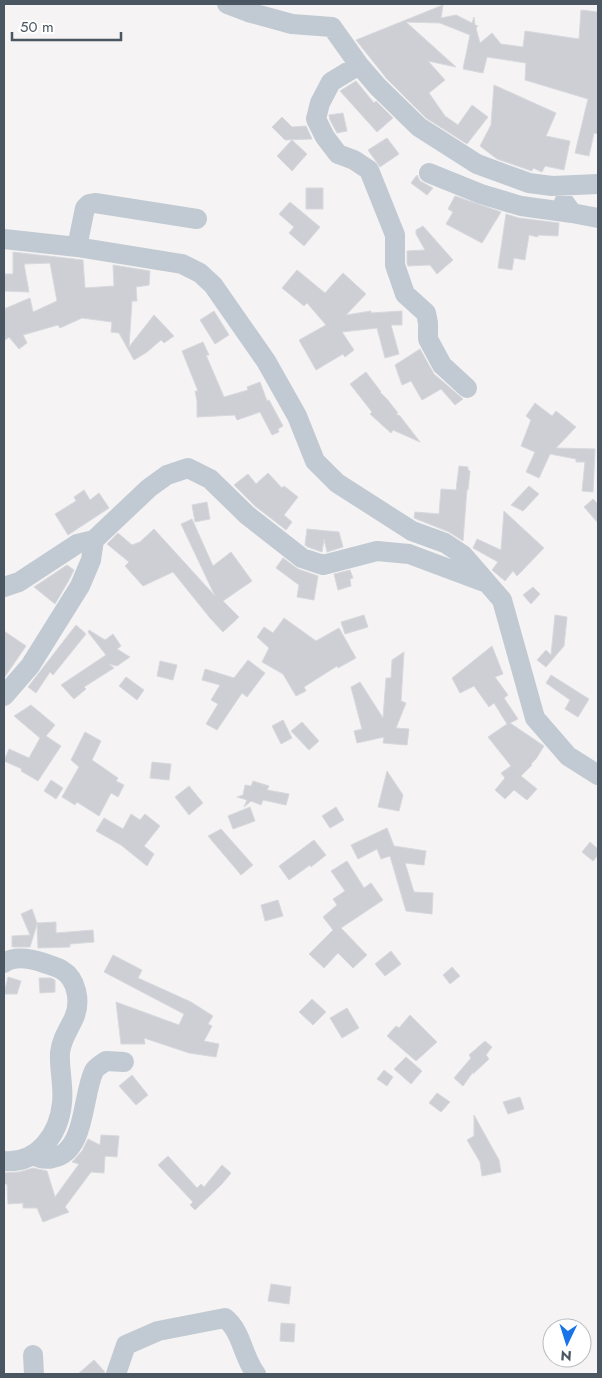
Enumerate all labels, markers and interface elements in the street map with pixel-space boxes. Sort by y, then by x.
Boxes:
scale bar [12,10,121,42]
text: 50 m [20,16,54,38]
north arrow [542,1318,592,1368]
text: N [560,1346,572,1366]

